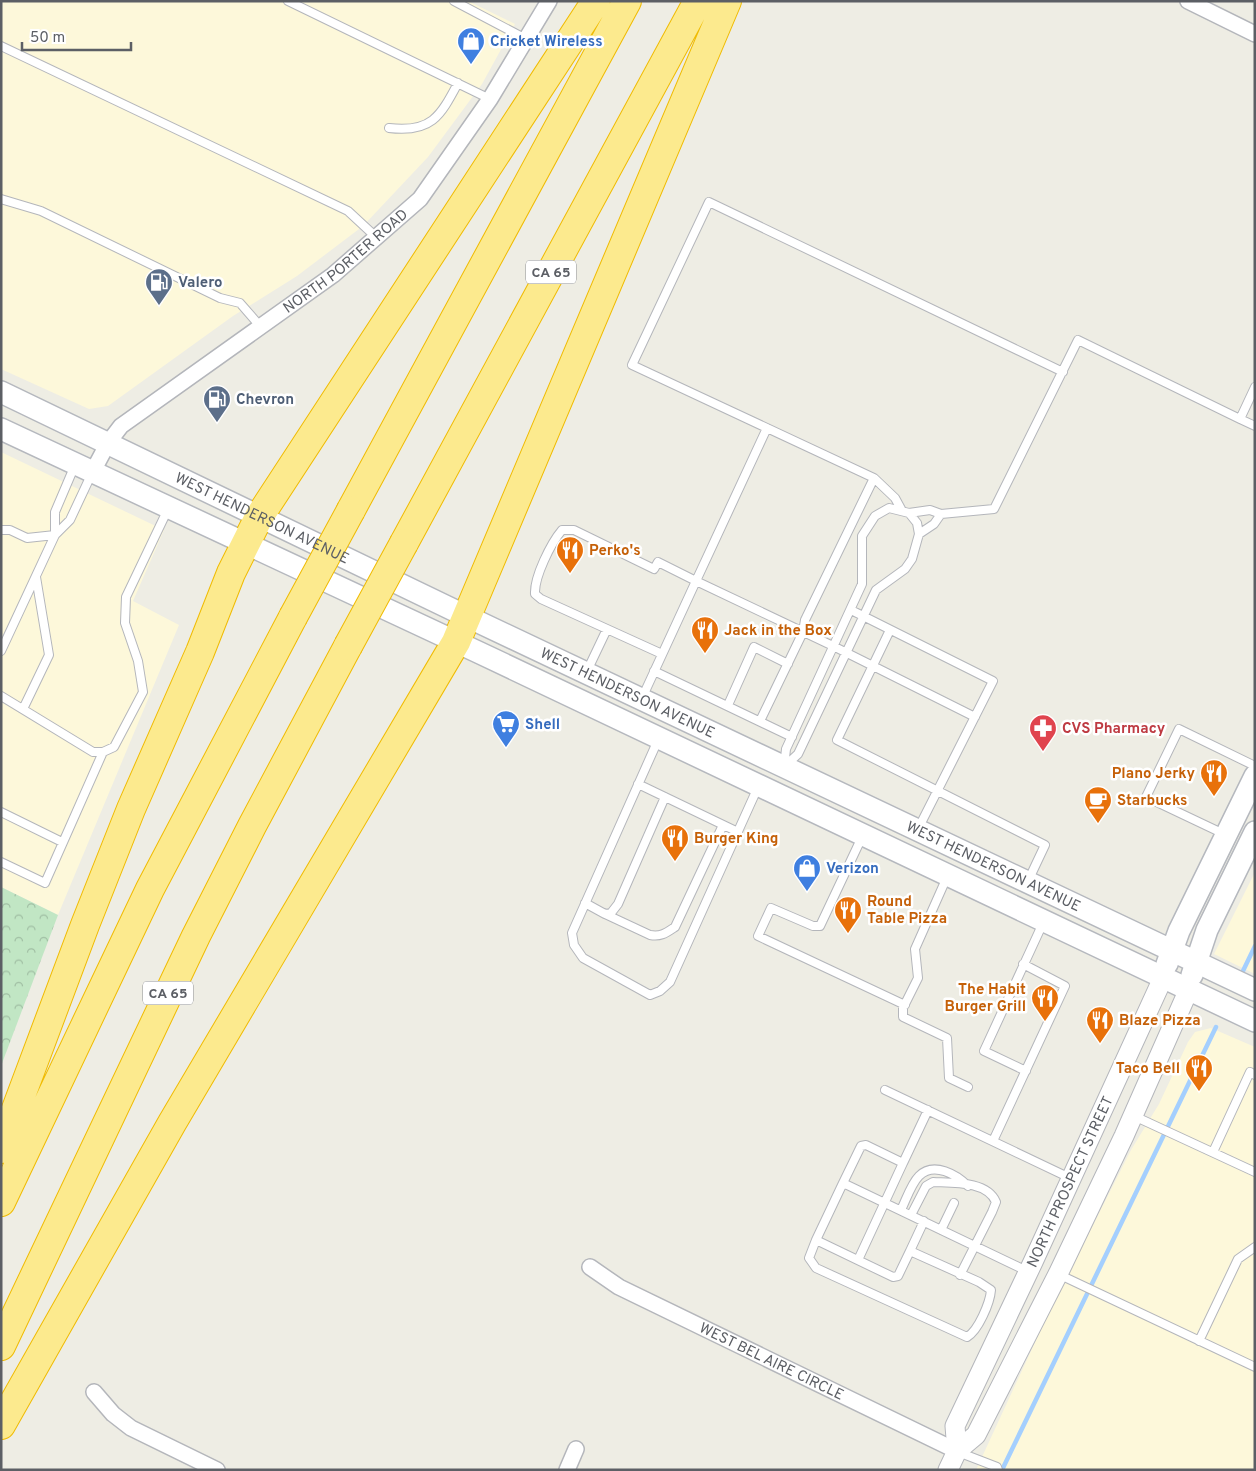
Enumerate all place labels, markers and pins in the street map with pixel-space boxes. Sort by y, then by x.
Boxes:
shop icon: Cricket Wireless [456,26,486,65]
place label: Cricket Wireless [490,33,603,52]
fuel station icon: Valero [144,267,174,306]
place label: Valero [178,274,223,293]
fuel station icon: Chevron [202,384,232,423]
place label: Chevron [236,391,294,410]
restaurant icon: Perko's [555,535,585,574]
place label: Perko's [589,542,641,561]
restaurant icon: Jack in the Box [690,615,720,654]
place label: Jack in the Box [724,622,832,641]
supermarket icon: Shell [491,709,521,748]
pharmacy icon: CVS Pharmacy [1028,713,1058,752]
place label: Shell [525,716,560,735]
place label: CVS Pharmacy [1062,720,1166,739]
restaurant icon: Plano Jerky [1199,758,1229,797]
place label: Plano Jerky [1112,765,1195,784]
cafe icon: Starbucks [1083,785,1113,824]
place label: Starbucks [1117,792,1187,811]
restaurant icon: Burger King [660,823,690,862]
place label: Burger King [694,830,779,849]
shop icon: Verizon [792,853,822,892]
place label: Verizon [826,860,879,879]
place label: Round Table Pizza [867,893,947,929]
restaurant icon: Round Table Pizza [833,895,863,934]
place label: The Habit Burger Grill [945,981,1026,1017]
restaurant icon: The Habit Burger Grill [1030,983,1060,1022]
restaurant icon: Blaze Pizza [1085,1005,1115,1044]
place label: Blaze Pizza [1119,1012,1201,1031]
restaurant icon: Taco Bell [1184,1053,1214,1092]
place label: Taco Bell [1116,1060,1180,1079]

